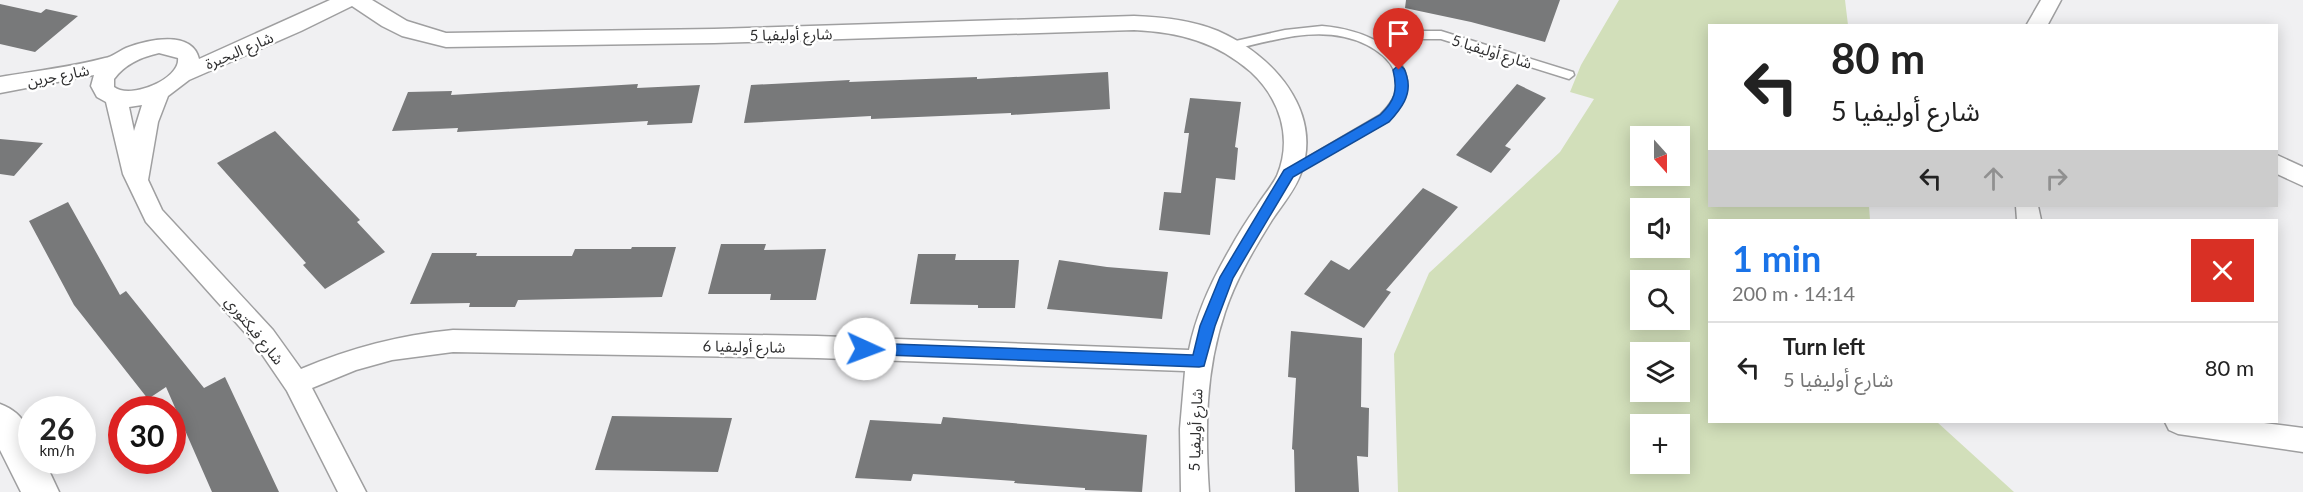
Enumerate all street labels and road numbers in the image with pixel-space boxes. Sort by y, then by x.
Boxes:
street label: شارع أوليفيا 5 [749,24,833,48]
street label: شارع البحيرة [202,28,278,76]
street label: شارع أوليفيا 5 [1449,30,1534,76]
street label: شارع جرين [25,60,92,94]
street label: شارع فيكتوري [219,292,288,370]
street label: شارع أوليفيا 6 [702,336,786,360]
street label: شارع أوليفيا 5 [1185,388,1209,472]

